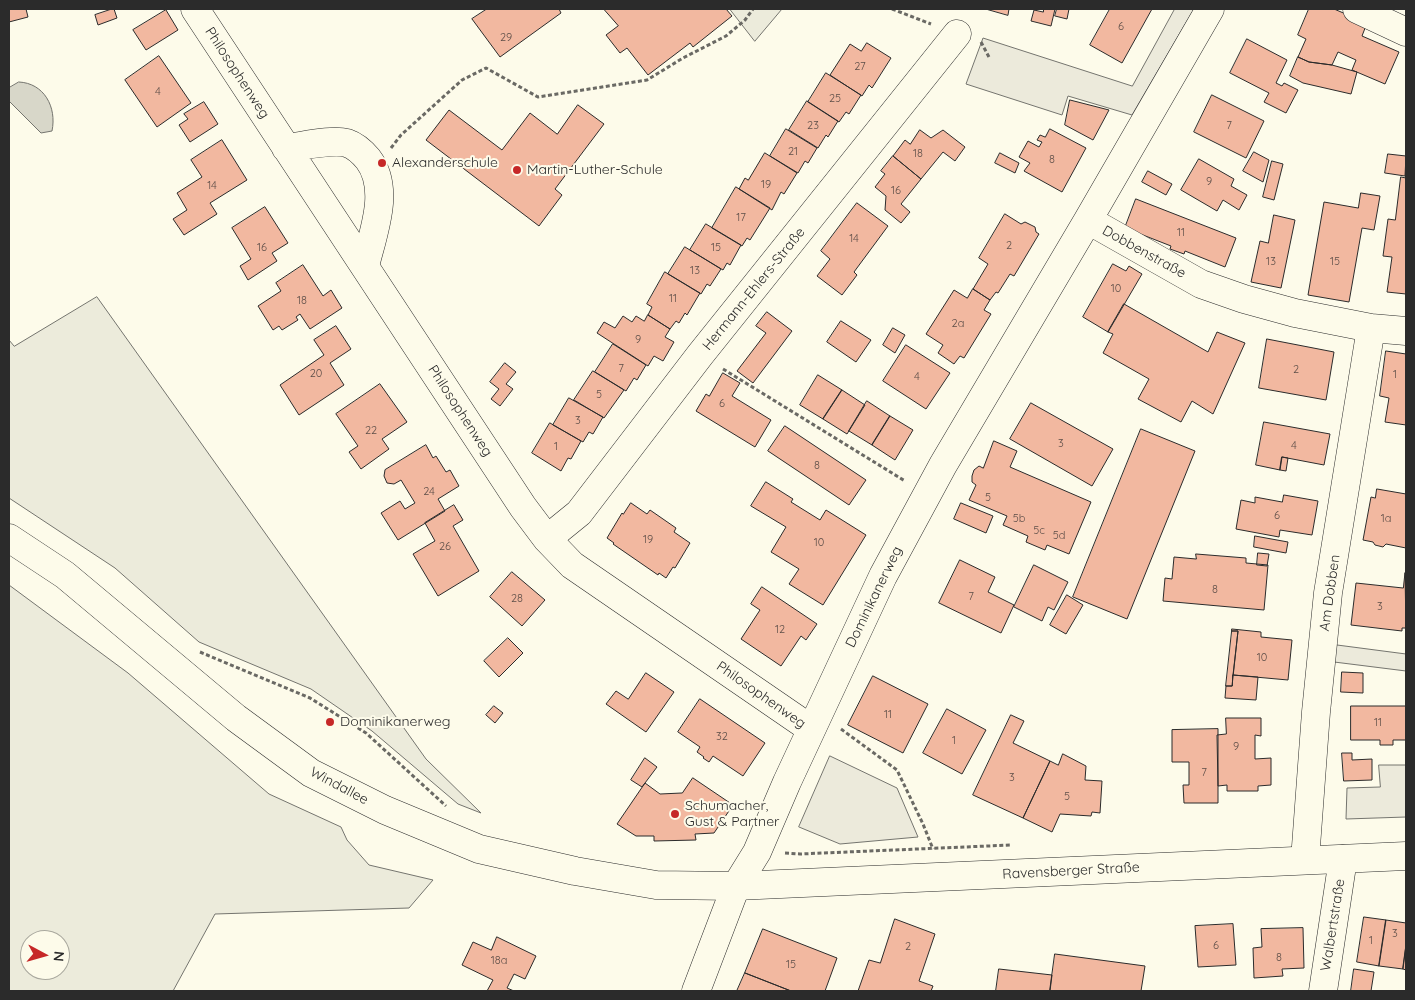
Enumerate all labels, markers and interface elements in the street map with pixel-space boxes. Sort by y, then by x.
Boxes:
house number: 6 [1118,20,1124,34]
street label: Philosophenweg [201,24,273,122]
house number: 29 [500,31,512,45]
house number: 27 [854,60,866,74]
house number: 4 [155,85,161,99]
house number: 25 [829,92,841,106]
house number: 23 [807,119,819,133]
house number: 7 [1226,119,1232,133]
house number: 21 [788,145,798,159]
house number: 18 [913,147,923,161]
house number: 8 [1049,153,1055,167]
place label: Alexanderschule [392,155,498,171]
marker: Alexanderschule [376,157,388,169]
place label: Martin-Luther-Schule [527,162,663,178]
marker: Martin-Luther-Schule [511,164,523,176]
house number: 9 [1206,175,1212,189]
house number: 19 [761,178,771,192]
house number: 14 [207,179,217,193]
house number: 16 [891,184,901,198]
house number: 17 [736,211,746,225]
street label: Dobbenstraße [1099,222,1189,282]
street label: Hermann-Ehlers-Straße [699,224,809,354]
house number: 11 [1177,226,1185,240]
house number: 14 [849,232,859,246]
house number: 2 [1006,239,1012,253]
house number: 16 [257,241,267,255]
house number: 15 [711,241,721,255]
house number: 13 [1266,255,1276,269]
house number: 15 [1330,255,1340,269]
house number: 13 [690,264,700,278]
house number: 10 [1111,282,1121,296]
house number: 11 [669,292,677,306]
house number: 18 [297,294,307,308]
house number: 2a [952,317,964,331]
house number: 9 [635,333,641,347]
street label: Philosophenweg [424,362,496,460]
house number: 7 [618,362,624,376]
house number: 2 [1293,363,1299,377]
house number: 20 [310,367,322,381]
house number: 1 [1393,368,1397,382]
house number: 4 [914,370,920,384]
house number: 5 [596,388,602,402]
house number: 6 [719,397,725,411]
house number: 3 [575,414,581,428]
house number: 22 [365,424,377,438]
house number: 3 [1058,437,1064,451]
house number: 4 [1291,439,1297,453]
house number: 1 [554,440,558,454]
house number: 8 [814,459,820,473]
house number: 24 [423,485,435,499]
house number: 5 [985,491,991,505]
house number: 6 [1274,509,1280,523]
house number: 5b [1013,512,1025,526]
house number: 1a [1381,512,1391,526]
house number: 5c [1033,524,1045,538]
house number: 5d [1053,529,1065,543]
house number: 19 [643,533,653,547]
house number: 10 [814,536,824,550]
house number: 26 [439,540,451,554]
street label: Dominikanerweg [842,544,906,650]
street label: Am Dobben [1316,554,1344,632]
house number: 8 [1212,583,1218,597]
house number: 7 [968,590,974,604]
house number: 28 [511,592,523,606]
house number: 3 [1377,600,1383,614]
house number: 12 [775,623,785,637]
house number: 10 [1257,651,1267,665]
street label: Philosophenweg [713,658,809,732]
house number: 11 [884,708,892,722]
place label: Dominikanerweg [340,714,451,730]
marker: Dominikanerweg [324,716,336,728]
house number: 11 [1374,716,1382,730]
house number: 32 [716,730,728,744]
house number: 1 [952,734,956,748]
house number: 9 [1233,740,1239,754]
street label: Windallee [307,764,371,808]
house number: 7 [1201,766,1207,780]
house number: 3 [1009,771,1015,785]
house number: 5 [1064,790,1070,804]
place label: Schumacher, Gust & Partner [685,798,779,830]
marker: Schumacher, Gust & Partner [669,808,681,820]
street label: Ravensberger Straße [1002,859,1140,883]
street label: Walbertstraße [1317,878,1349,972]
house number: 3 [1392,927,1398,941]
north arrow [20,930,70,980]
house number: 1 [1369,934,1373,948]
house number: 6 [1213,939,1219,953]
house number: 2 [905,940,911,954]
text: N [49,950,68,963]
house number: 8 [1276,951,1282,965]
house number: 18a [491,954,507,968]
house number: 15 [786,958,796,972]

